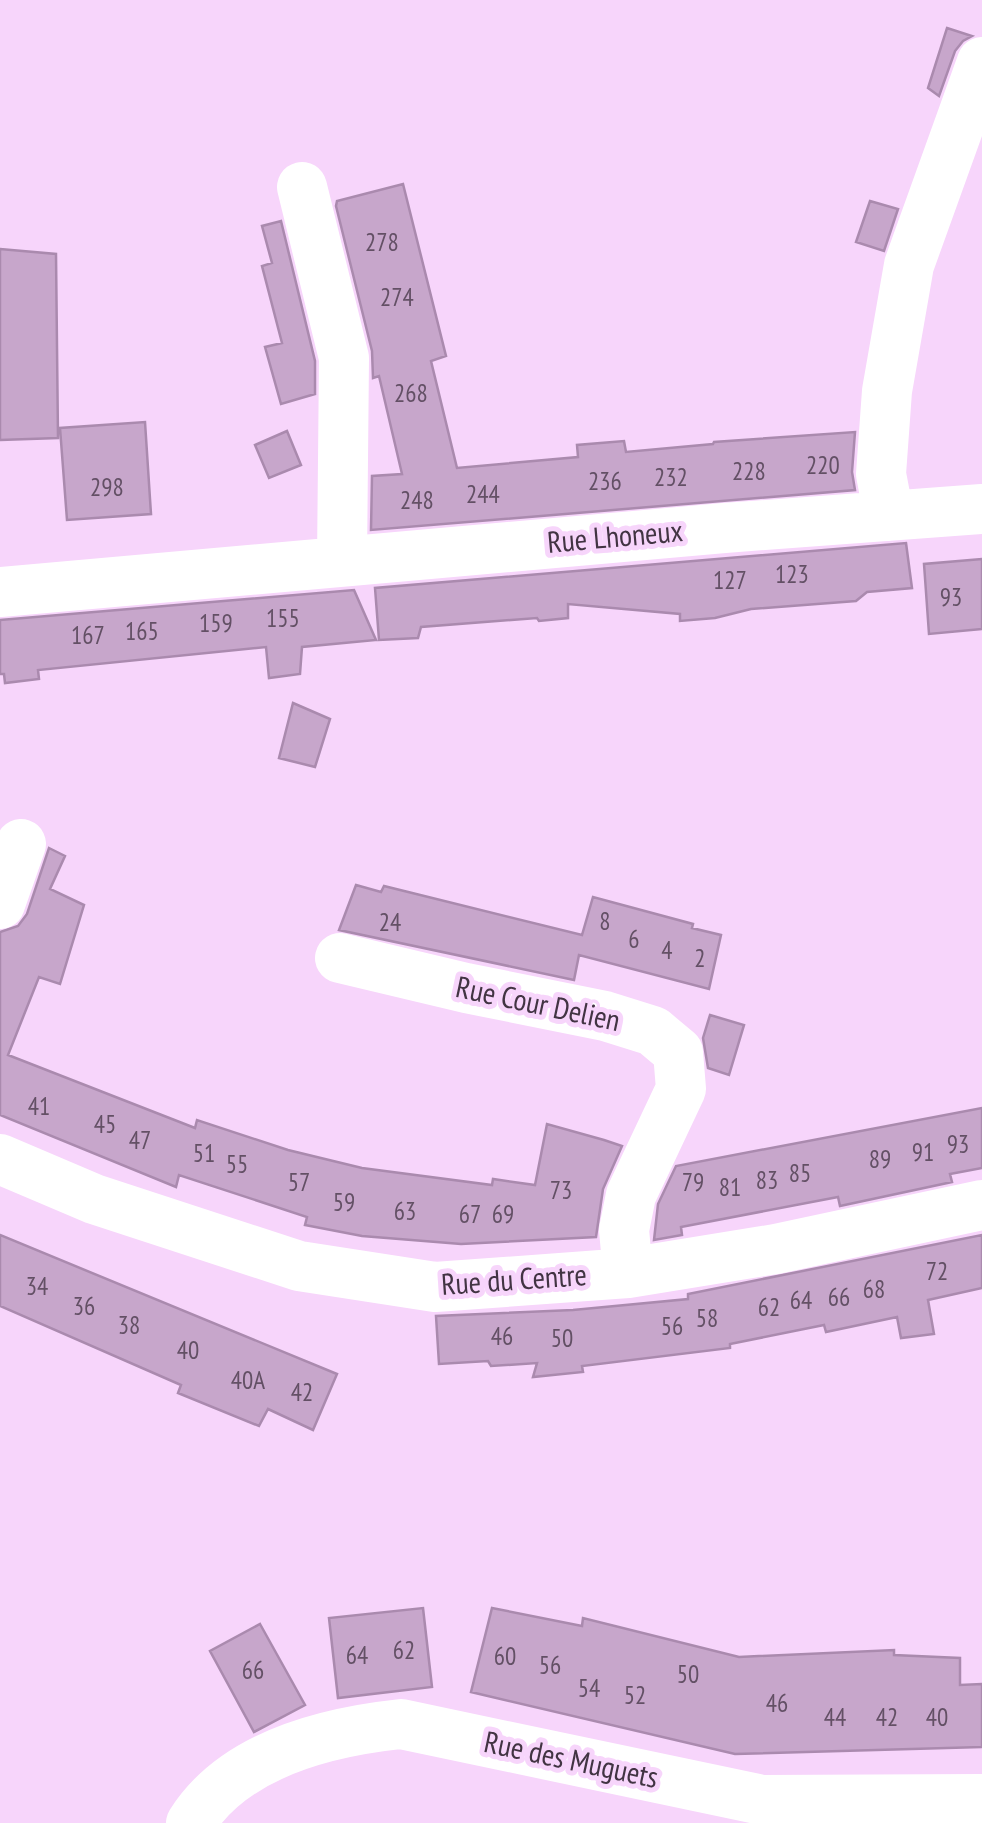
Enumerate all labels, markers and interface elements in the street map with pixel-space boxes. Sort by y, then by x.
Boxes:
house number: 278 [365,226,399,258]
house number: 274 [380,281,414,313]
house number: 268 [394,377,428,409]
house number: 220 [806,449,840,481]
house number: 228 [732,455,766,487]
house number: 232 [654,461,688,493]
house number: 236 [588,465,622,497]
house number: 298 [90,471,124,503]
house number: 244 [466,478,500,510]
house number: 248 [400,484,434,516]
street label: Rue Lhoneux [546,510,684,561]
house number: 123 [775,558,809,590]
house number: 127 [713,564,747,596]
house number: 93 [940,581,962,613]
house number: 155 [266,602,300,634]
house number: 159 [199,607,233,639]
house number: 165 [125,615,159,647]
house number: 167 [71,619,105,651]
house number: 8 [599,905,611,937]
house number: 24 [379,906,401,938]
house number: 6 [628,923,640,955]
house number: 4 [661,934,673,966]
house number: 2 [694,942,706,974]
street label: Rue Cour Delien [453,966,624,1039]
house number: 41 [28,1090,50,1122]
house number: 45 [94,1108,116,1140]
house number: 47 [129,1124,151,1156]
house number: 93 [947,1128,969,1160]
house number: 91 [912,1136,934,1168]
house number: 51 [193,1137,215,1169]
house number: 89 [869,1143,891,1175]
house number: 55 [226,1148,248,1180]
house number: 85 [789,1157,811,1189]
house number: 83 [756,1164,778,1196]
house number: 57 [288,1166,310,1198]
house number: 79 [682,1166,704,1198]
house number: 81 [719,1171,741,1203]
house number: 73 [550,1174,572,1206]
house number: 59 [333,1186,355,1218]
house number: 63 [394,1195,416,1227]
house number: 67 [459,1198,481,1230]
house number: 69 [492,1198,514,1230]
street label: Rue du Centre [440,1254,588,1303]
house number: 72 [926,1255,948,1287]
house number: 34 [26,1270,48,1302]
house number: 68 [863,1273,885,1305]
house number: 66 [828,1281,850,1313]
house number: 64 [790,1284,812,1316]
house number: 36 [73,1290,95,1322]
house number: 62 [758,1291,780,1323]
house number: 58 [696,1302,718,1334]
house number: 38 [118,1309,140,1341]
house number: 56 [661,1310,683,1342]
house number: 46 [491,1320,513,1352]
house number: 50 [551,1322,573,1354]
house number: 40 [177,1334,199,1366]
house number: 40A [231,1364,265,1396]
house number: 42 [291,1376,313,1408]
house number: 62 [393,1634,415,1666]
house number: 64 [346,1639,368,1671]
house number: 60 [494,1640,516,1672]
house number: 56 [539,1649,561,1681]
house number: 66 [242,1654,264,1686]
house number: 50 [677,1658,699,1690]
house number: 54 [578,1672,600,1704]
house number: 52 [624,1679,646,1711]
house number: 46 [766,1687,788,1719]
house number: 44 [824,1701,846,1733]
house number: 42 [876,1701,898,1733]
house number: 40 [926,1701,948,1733]
street label: Rue des Muguets [481,1721,662,1796]

